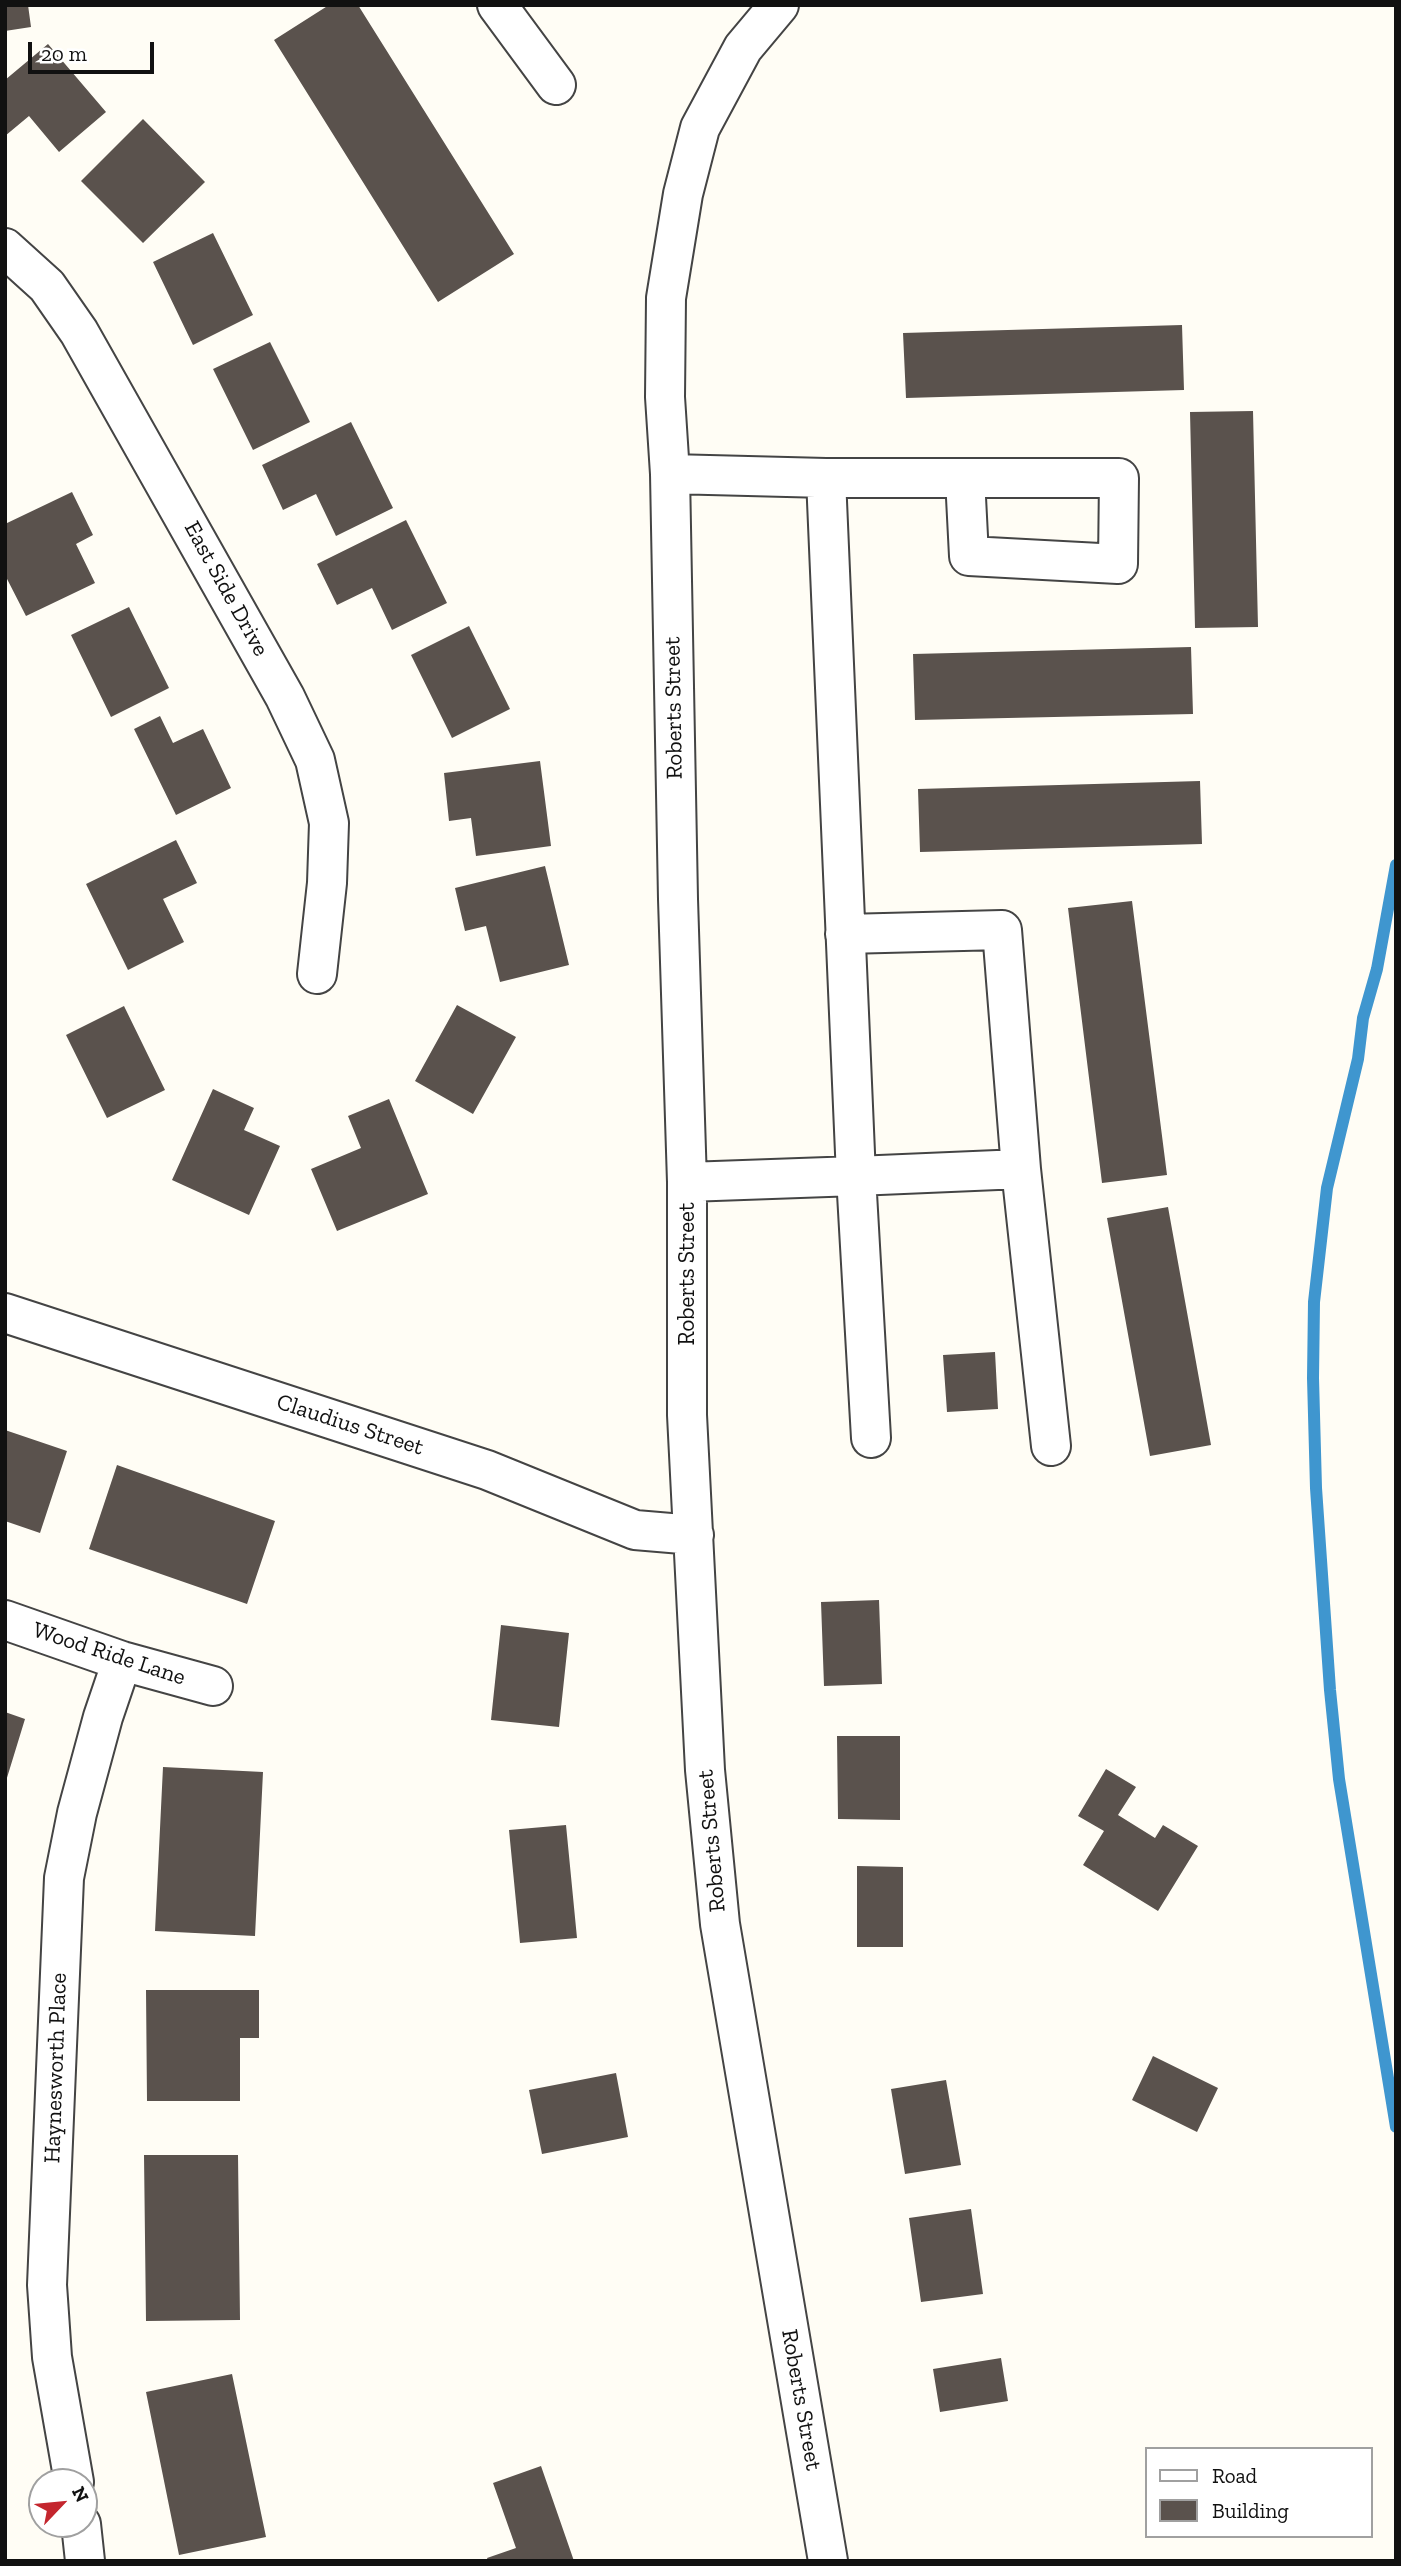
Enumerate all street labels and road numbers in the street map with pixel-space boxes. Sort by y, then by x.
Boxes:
street label: East Side Drive [178,517,274,661]
street label: Roberts Street [659,636,689,780]
street label: Roberts Street [673,1203,701,1345]
street label: Claudius Street [273,1388,427,1462]
street label: Wood Ride Lane [29,1616,189,1692]
street label: Roberts Street [692,1769,732,1913]
street label: Haynesworth Place [39,1972,73,2164]
street label: Roberts Street [775,2327,827,2473]

